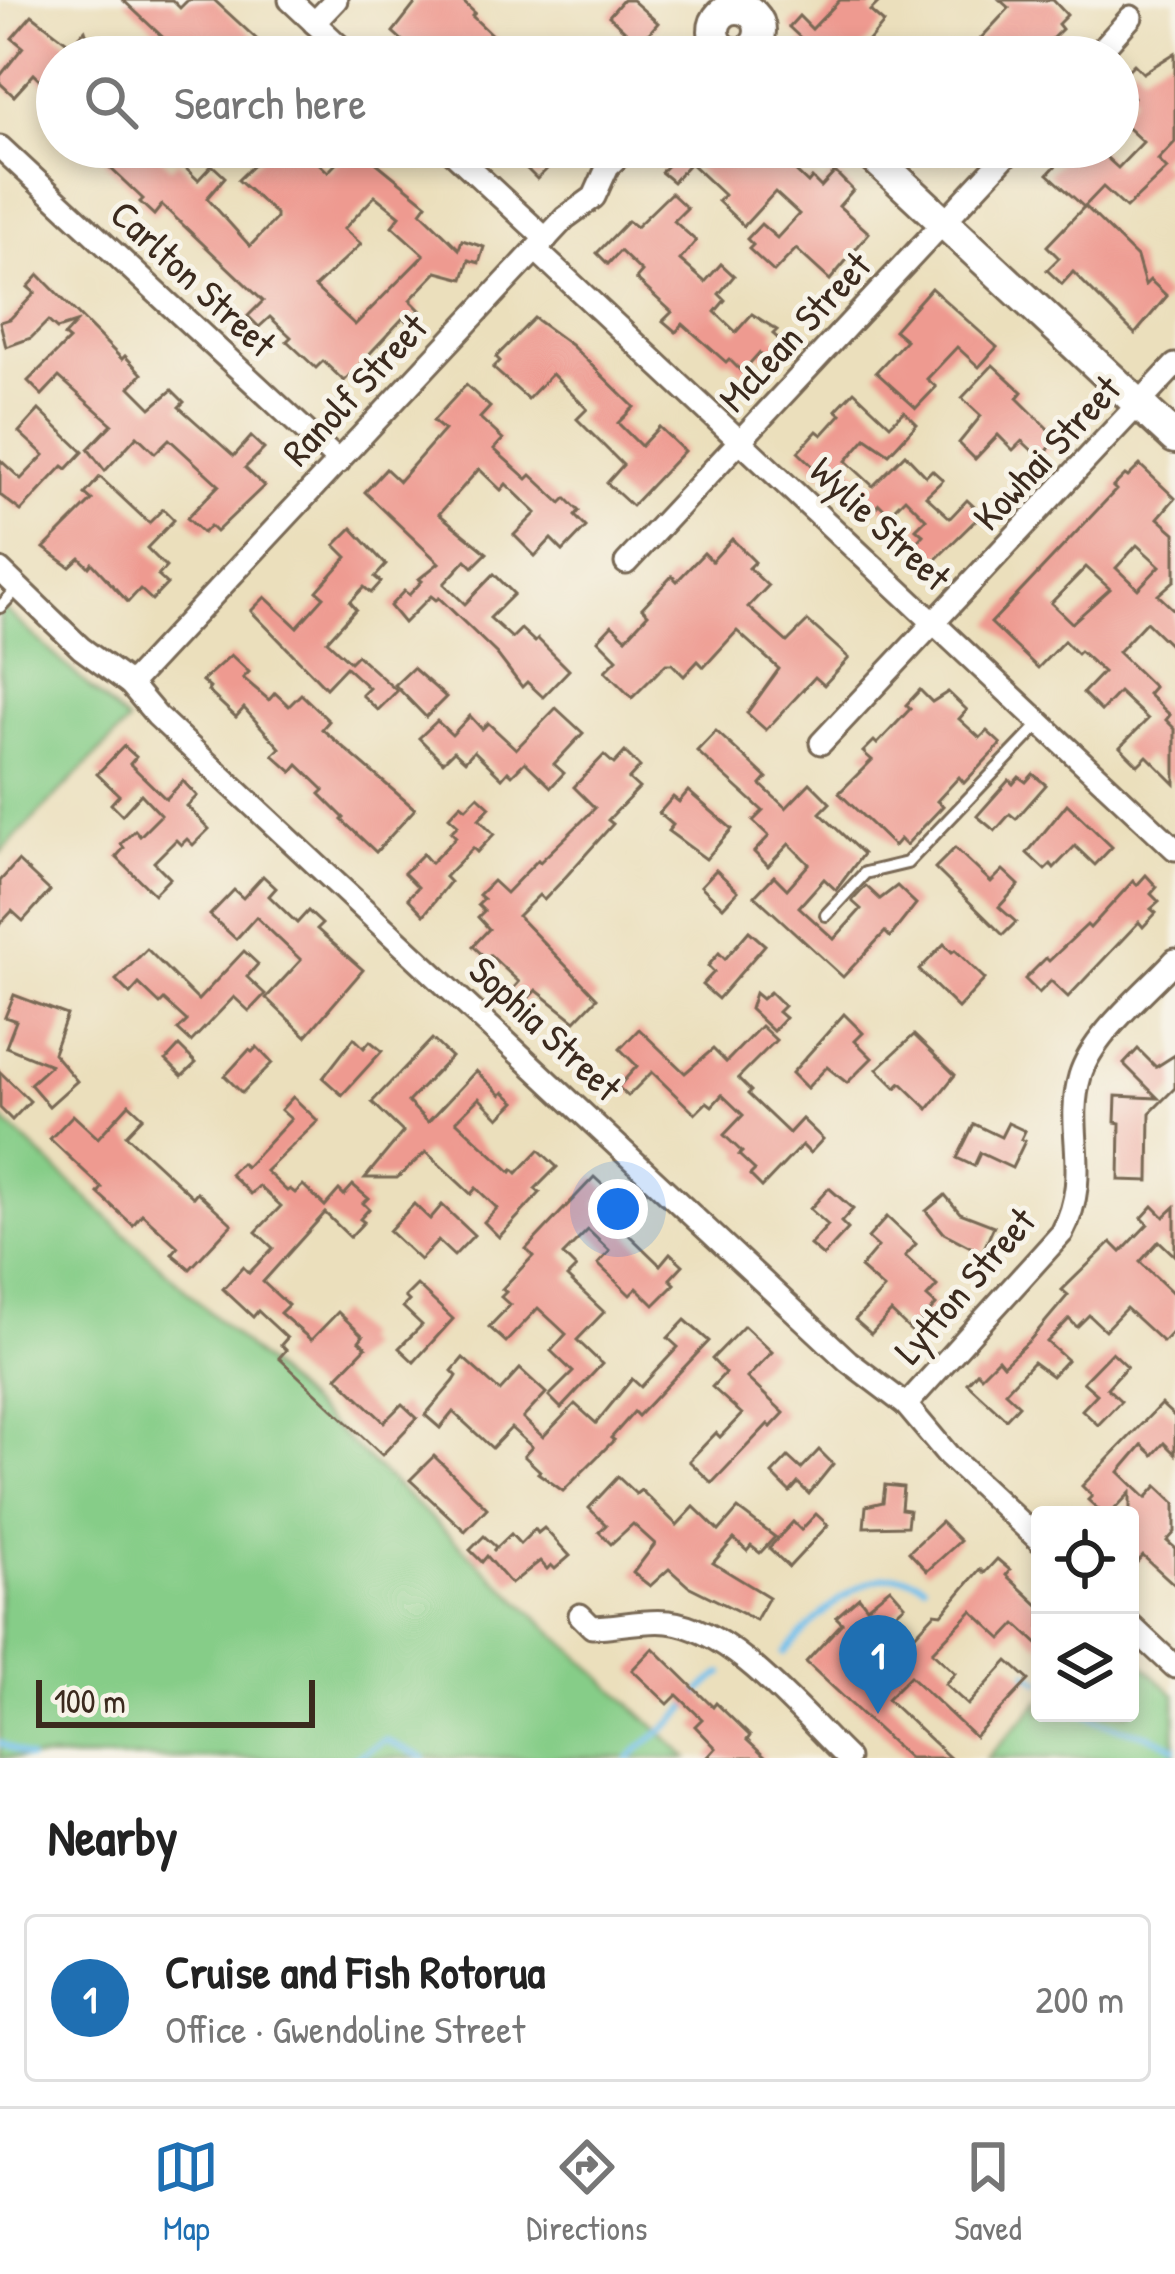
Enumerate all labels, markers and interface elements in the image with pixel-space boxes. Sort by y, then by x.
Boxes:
search box [36,36,1139,168]
icon: search [78,69,144,135]
text: Search here [174,72,366,133]
street label: Carlton Street [100,187,289,369]
street label: McLean Street [706,239,882,423]
street label: Ranolf Street [270,301,439,477]
street label: Kowhai Street [960,362,1132,541]
street label: Wylie Street [799,444,963,602]
street label: Sophia Street [458,944,634,1113]
your location [588,1179,648,1239]
street label: Lytton Street [881,1195,1047,1374]
map controls [1031,1506,1139,1722]
button: locate [1031,1506,1139,1614]
button: layers [1031,1614,1139,1722]
pin: 1 [839,1615,917,1714]
scale bar [36,1674,315,1727]
text: 100 m [54,1679,126,1723]
text: Nearby [48,1802,178,1871]
text: Cruise and Fish Rotorua [165,1941,545,2002]
text: 1 [83,1972,97,2025]
text: 200 m [1035,1972,1124,2025]
text: Office · Gwendoline Street [165,2002,525,2055]
tab: Map [153,2134,219,2250]
tab: Directions [526,2134,648,2250]
tab: Saved [954,2134,1022,2250]

